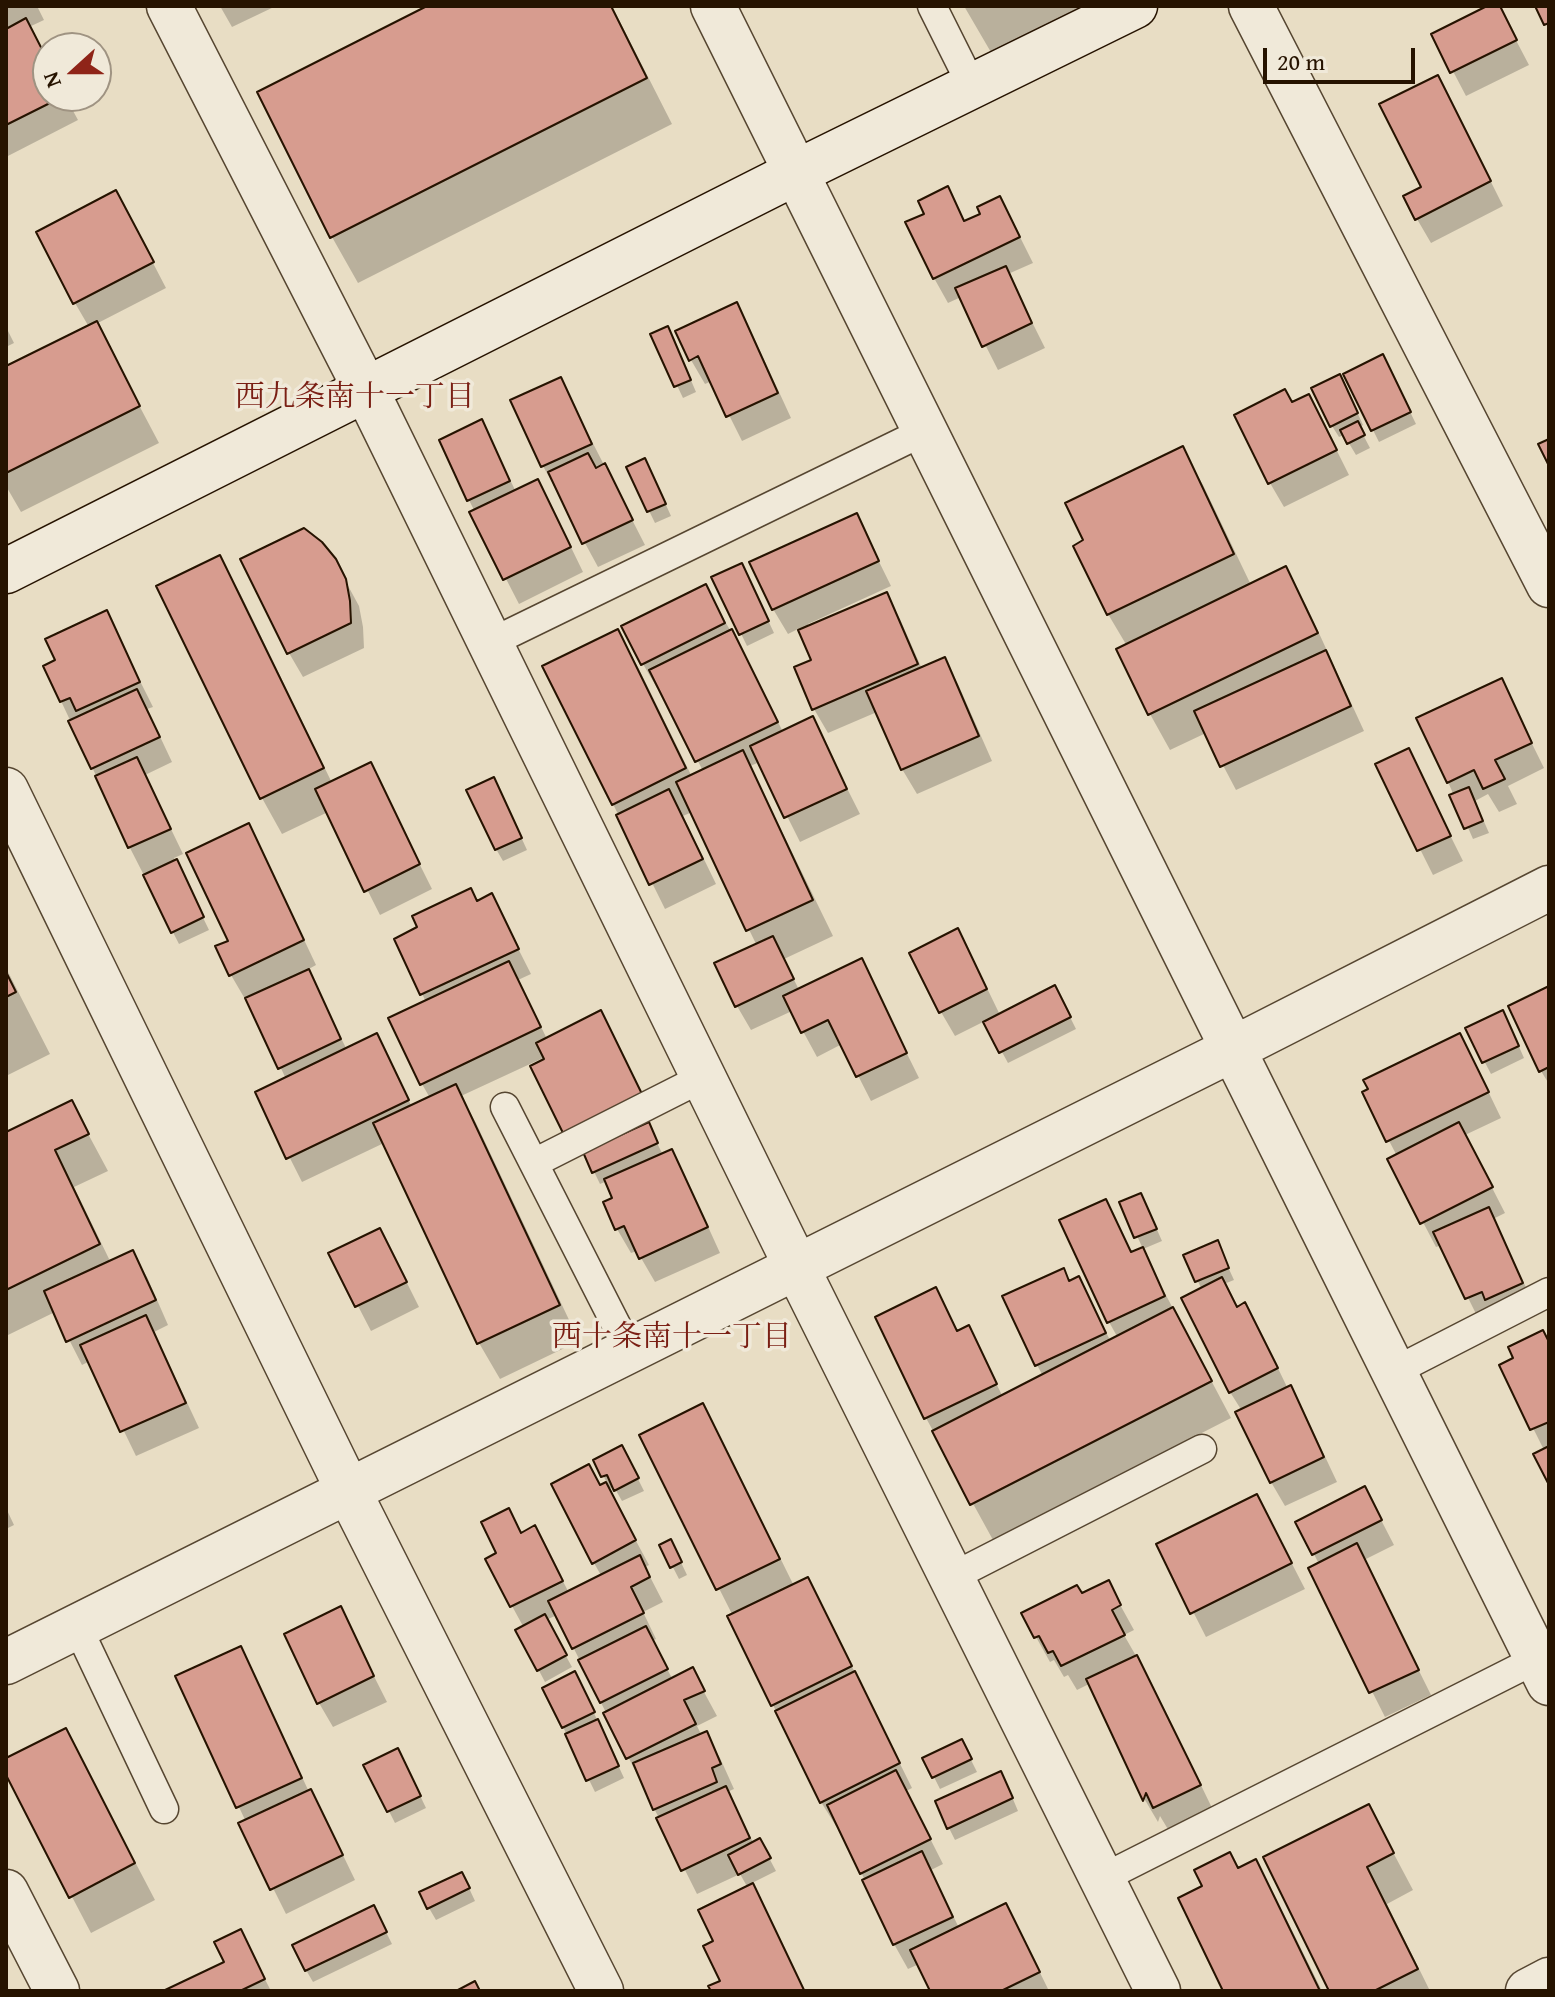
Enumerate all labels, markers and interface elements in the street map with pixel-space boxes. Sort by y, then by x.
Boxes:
north arrow [32,32,112,112]
scale bar [1267,32,1419,82]
text: 20 m [1277,44,1325,79]
text: N [34,67,69,92]
district label: 西九条南十一丁目 [235,380,475,416]
district label: 西十条南十一丁目 [552,1320,792,1356]

